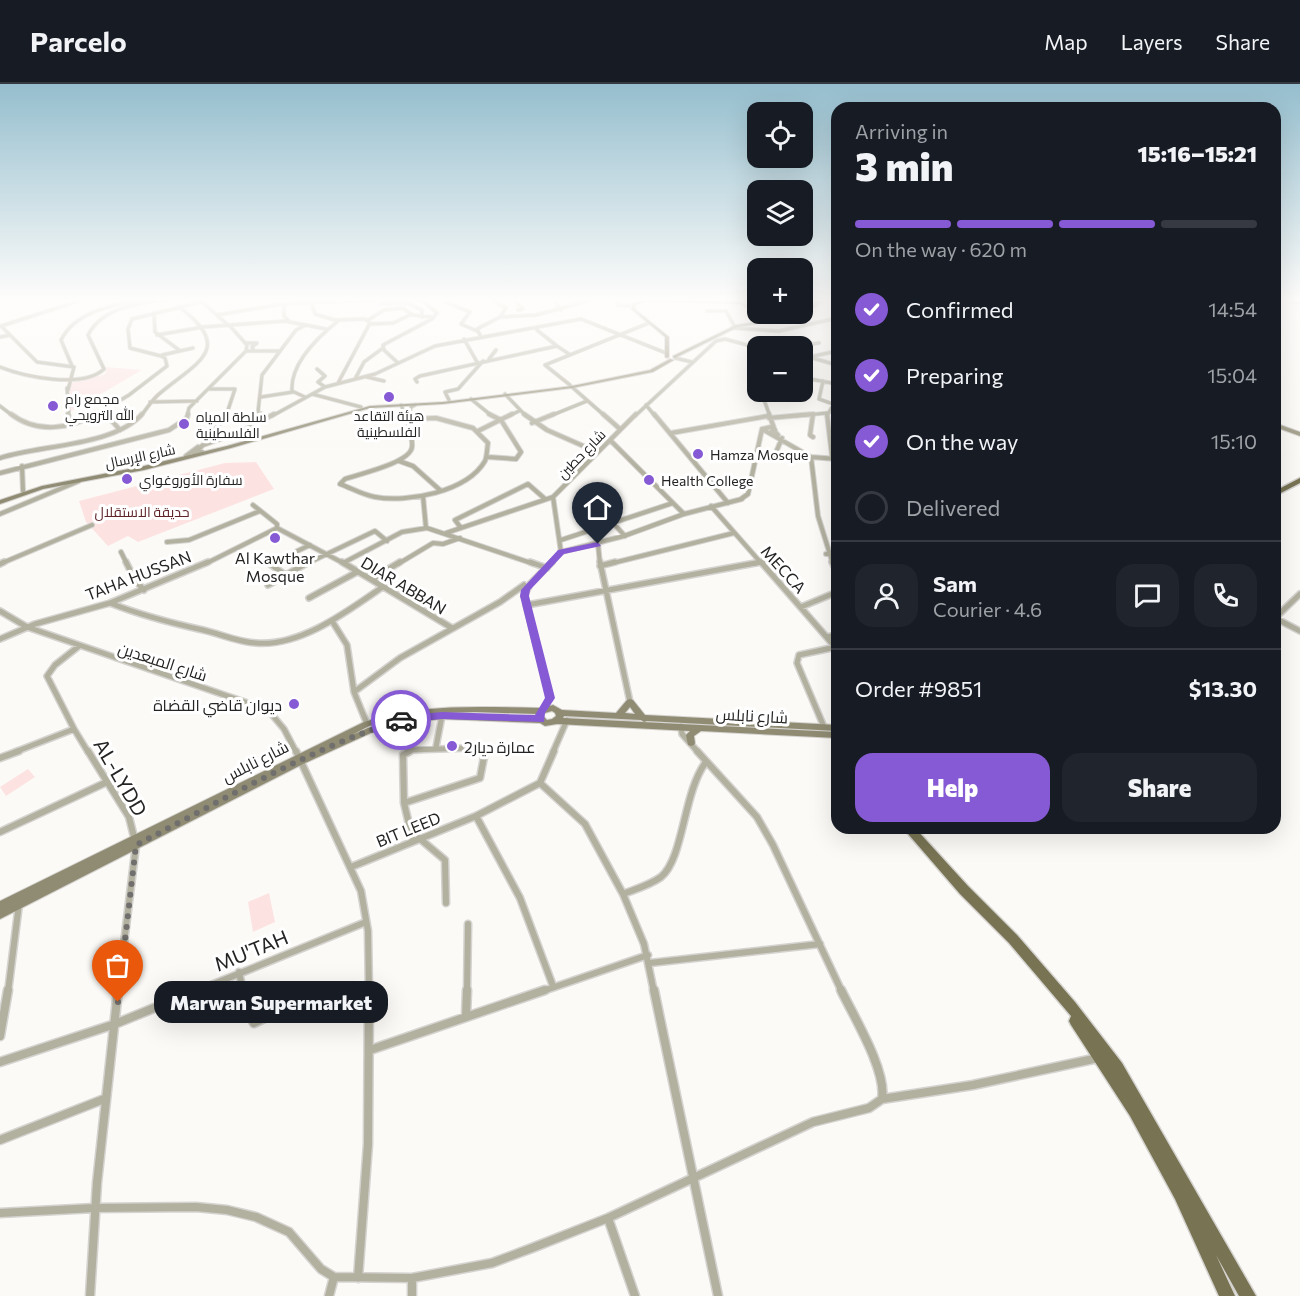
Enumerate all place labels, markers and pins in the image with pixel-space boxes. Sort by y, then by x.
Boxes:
place label: مجمع رام الله الترويحي [65,390,134,427]
marker: هيئة التقاعد الفلسطينية [382,390,396,404]
marker: مجمع رام الله الترويحي [46,399,60,413]
place label: هيئة التقاعد الفلسطينية [354,407,424,440]
place label: سلطة المياه الفلسطينية [196,408,267,441]
marker: سلطة المياه الفلسطينية [177,417,191,431]
place label: Hamza Mosque [710,446,808,463]
marker: Hamza Mosque [691,447,705,461]
place label: سفارة الأوروغواي [139,471,243,492]
marker: سفارة الأوروغواي [120,472,134,486]
place label: Health College [661,472,753,489]
marker: Health College [642,473,656,487]
pin [572,482,623,544]
marker: Al Kawthar Mosque [268,531,282,545]
place label: Al Kawthar Mosque [235,548,316,585]
place label: ديوان قاضي القضاة [153,695,282,718]
marker: ديوان قاضي القضاة [287,697,301,711]
place label: عمارة ديار2 [464,737,535,757]
marker: عمارة ديار2 [445,739,459,753]
pin [92,940,143,1002]
callout: Marwan Supermarket [154,981,388,1023]

